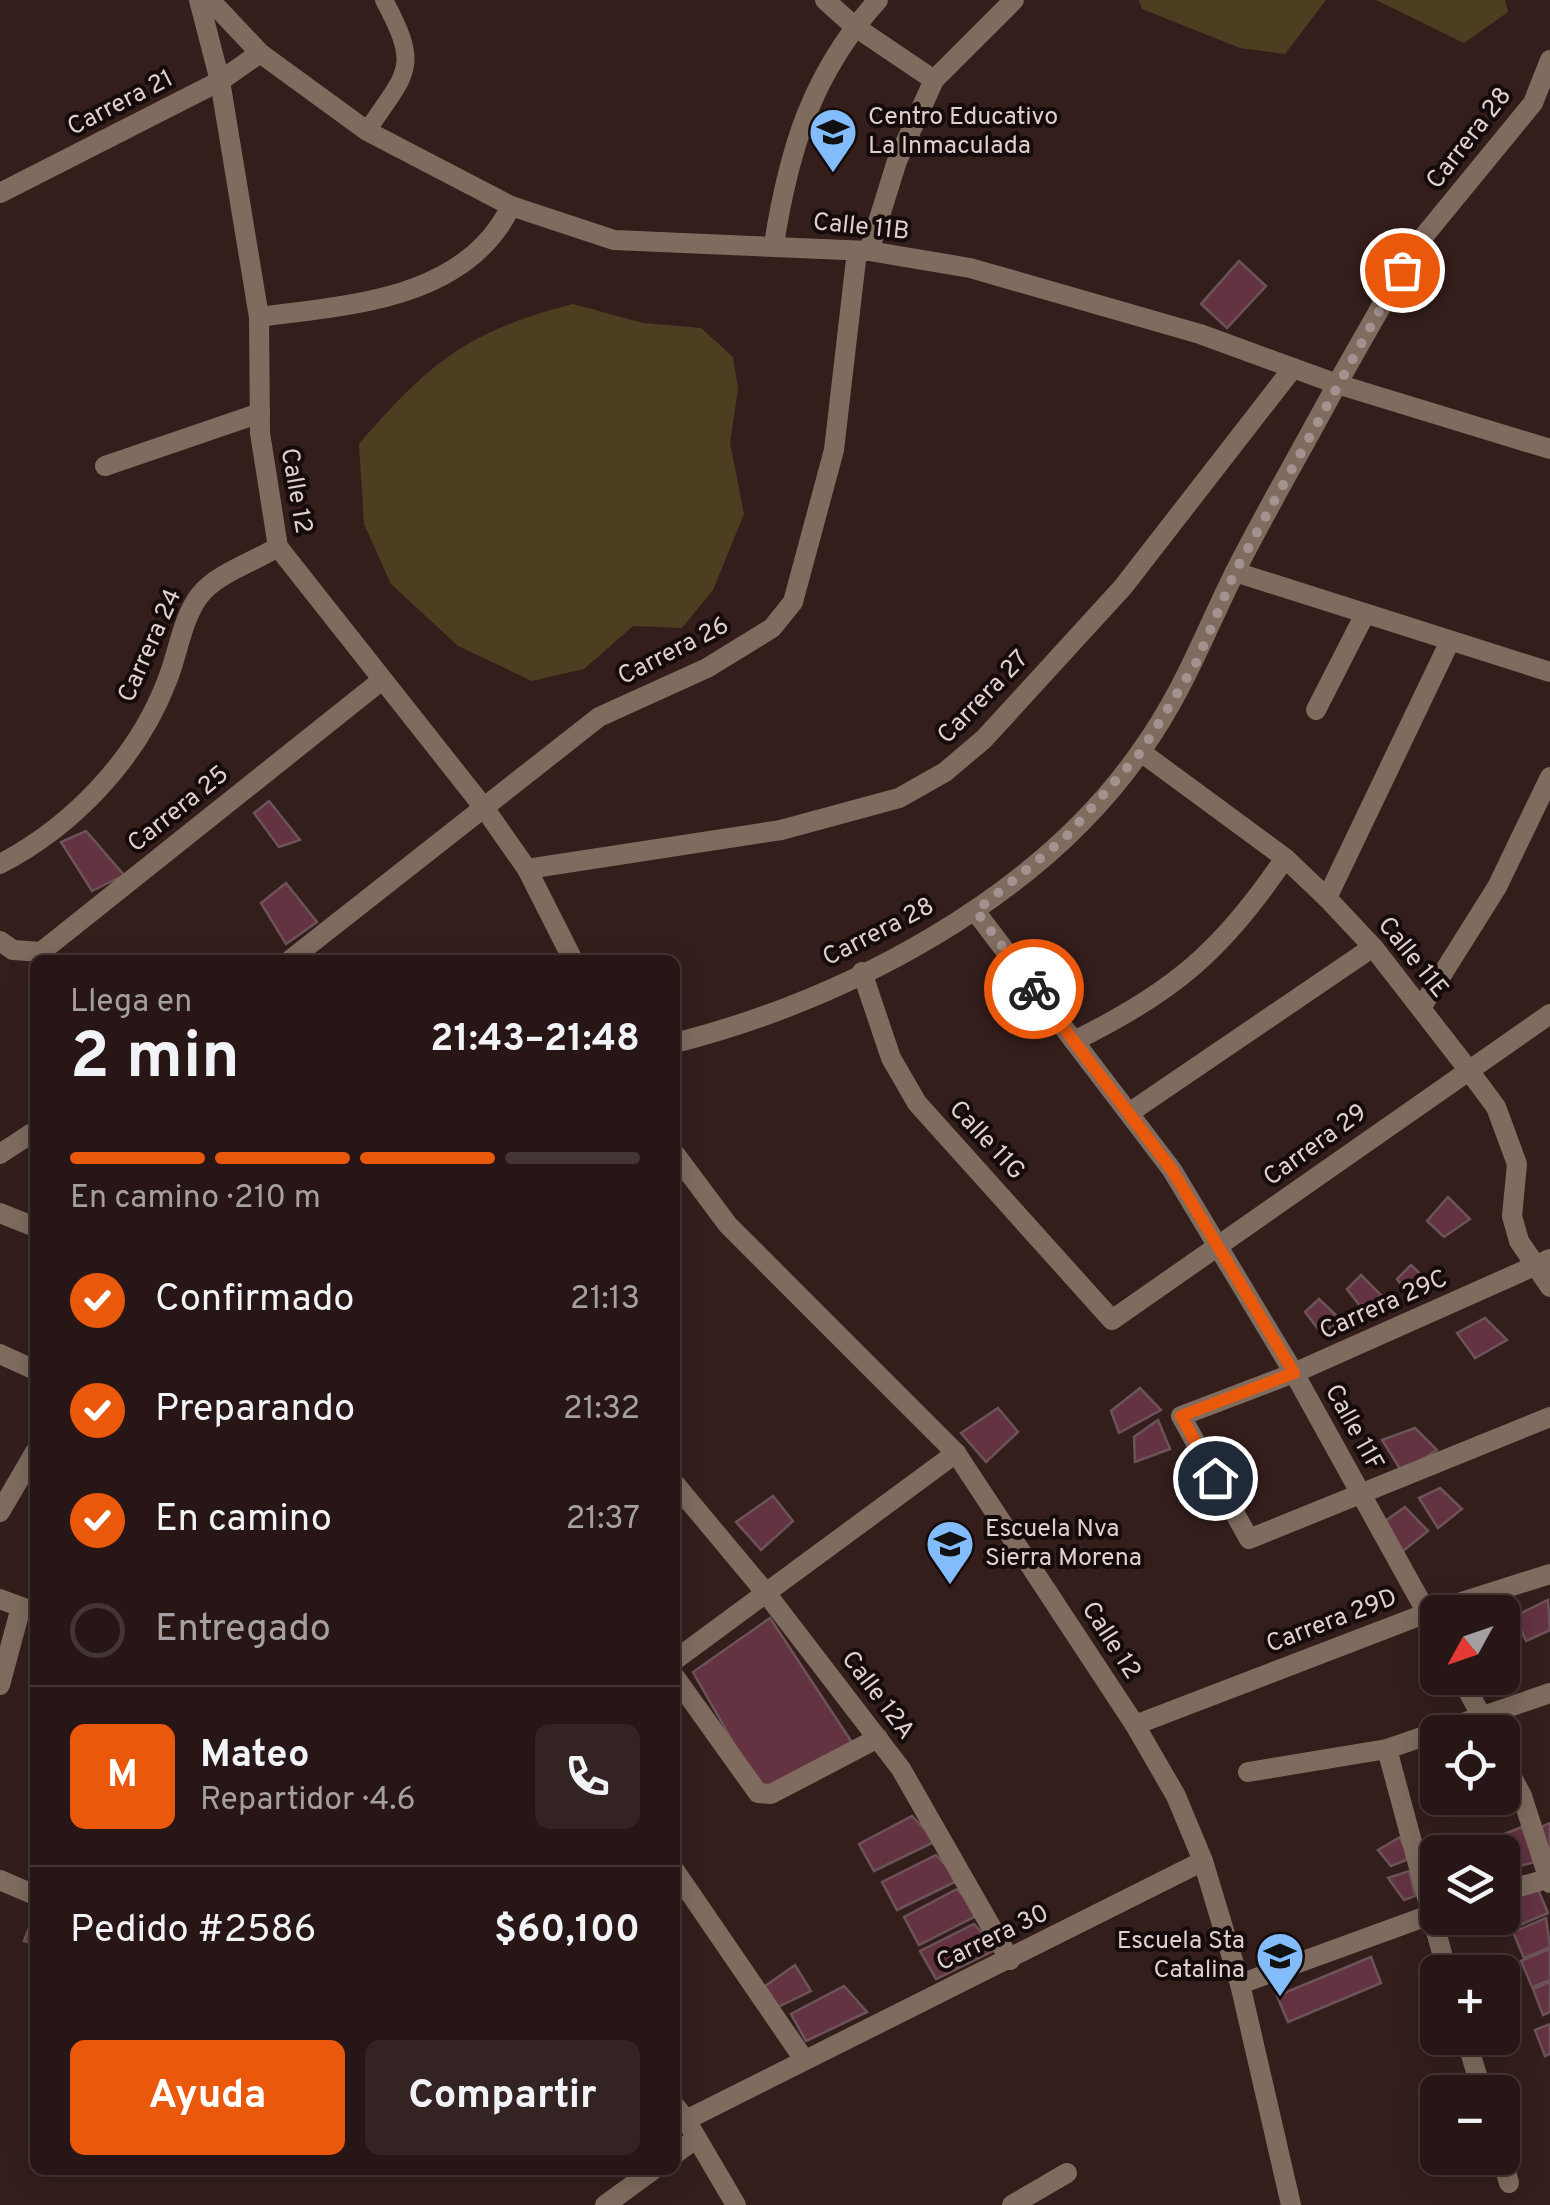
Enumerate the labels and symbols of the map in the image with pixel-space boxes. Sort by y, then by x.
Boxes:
street label: Carrera 21 [63,64,179,144]
street label: Carrera 28 [1420,82,1520,196]
place label: Centro Educativo La Inmaculada [868,102,1058,163]
school or university icon: Centro Educativo La Inmaculada [807,106,859,174]
street label: Calle 11B [811,207,911,249]
pin [1360,228,1445,313]
street label: Calle 12 [272,446,318,536]
street label: Carrera 24 [112,584,190,708]
street label: Carrera 26 [613,610,735,694]
street label: Carrera 27 [931,644,1037,752]
street label: Carrera 25 [122,759,236,861]
street label: Carrera 28 [818,891,940,975]
street label: Calle 11E [1370,911,1454,1005]
courier [984,939,1084,1039]
street label: Calle 11G [941,1094,1031,1188]
street label: Carrera 29 [1258,1098,1374,1194]
street label: Carrera 29C [1315,1264,1453,1348]
street label: Calle 11F [1316,1379,1390,1477]
pin [1173,1436,1258,1521]
place label: Escuela Nva Sierra Morena [985,1514,1142,1575]
school or university icon: Escuela Nva Sierra Morena [924,1518,976,1586]
street label: Carrera 29D [1262,1582,1402,1662]
north arrow [1420,1595,1520,1695]
street label: Calle 12 [1073,1596,1147,1686]
street label: Calle 12A [833,1645,921,1747]
street label: Carrera 30 [932,1898,1054,1980]
place label: Escuela Sta Catalina [1117,1926,1245,1987]
school or university icon: Escuela Sta Catalina [1254,1930,1306,1998]

